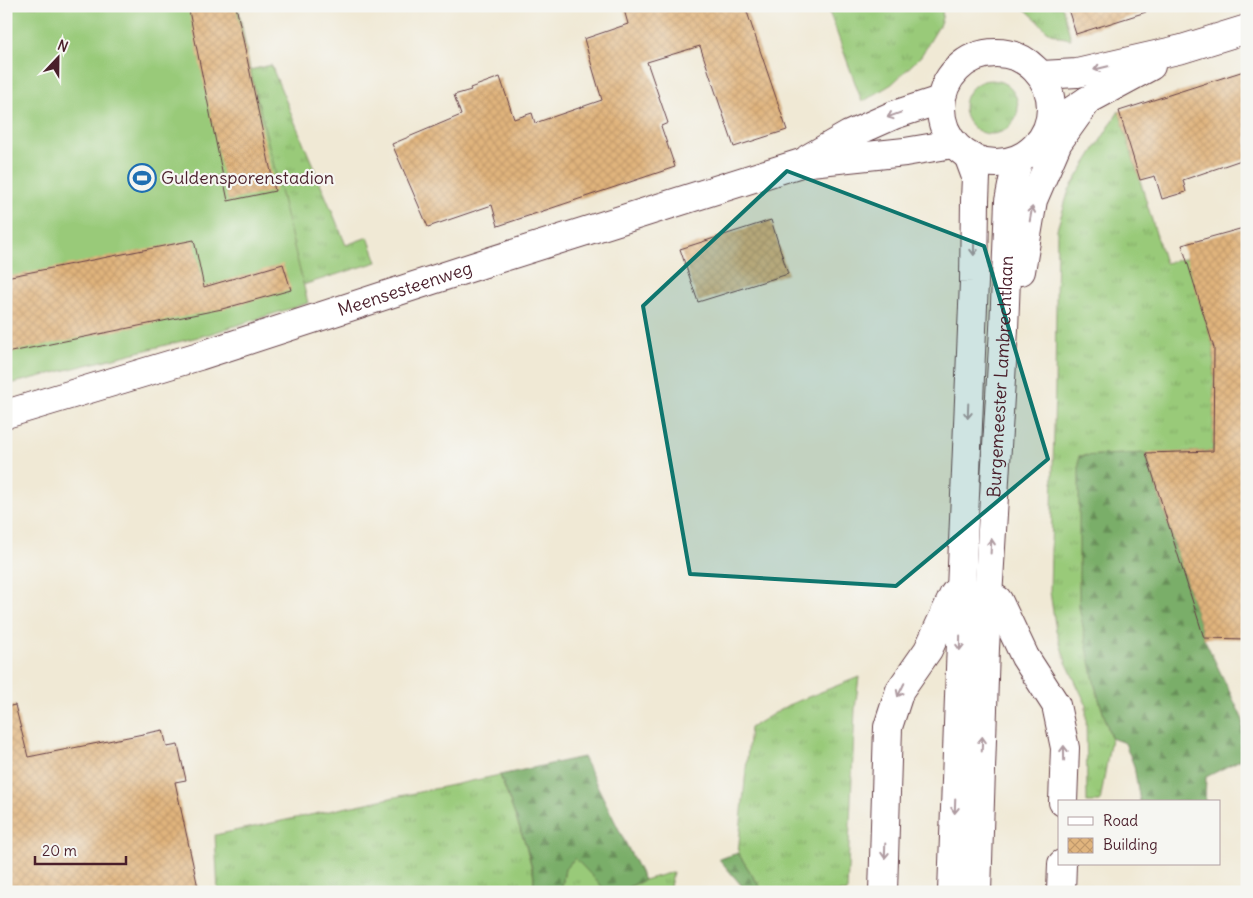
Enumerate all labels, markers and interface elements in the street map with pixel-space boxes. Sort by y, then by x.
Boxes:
north arrow [32,32,82,82]
text: N [55,36,71,56]
one-way arrow [1093,64,1109,73]
one-way arrow [887,111,902,120]
sports icon: Guldensporenstadion [127,163,157,193]
place label: Guldensporenstadion [161,166,334,189]
one-way arrow [1026,207,1036,223]
one-way arrow [969,240,979,256]
street label: Burgemeester Lambrechtlaan [982,255,1018,498]
street label: Meensesteenweg [335,256,475,321]
one-way arrow [964,403,973,419]
one-way arrow [986,538,995,554]
one-way arrow [956,635,965,651]
one-way arrow [896,683,906,698]
one-way arrow [977,736,987,752]
one-way arrow [1059,745,1069,762]
one-way arrow [950,797,960,813]
legend [1058,800,1220,866]
text: Road [1103,811,1138,830]
scale bar [35,833,126,865]
text: Building [1103,835,1158,854]
text: 20 m [42,841,77,860]
one-way arrow [880,842,889,858]

